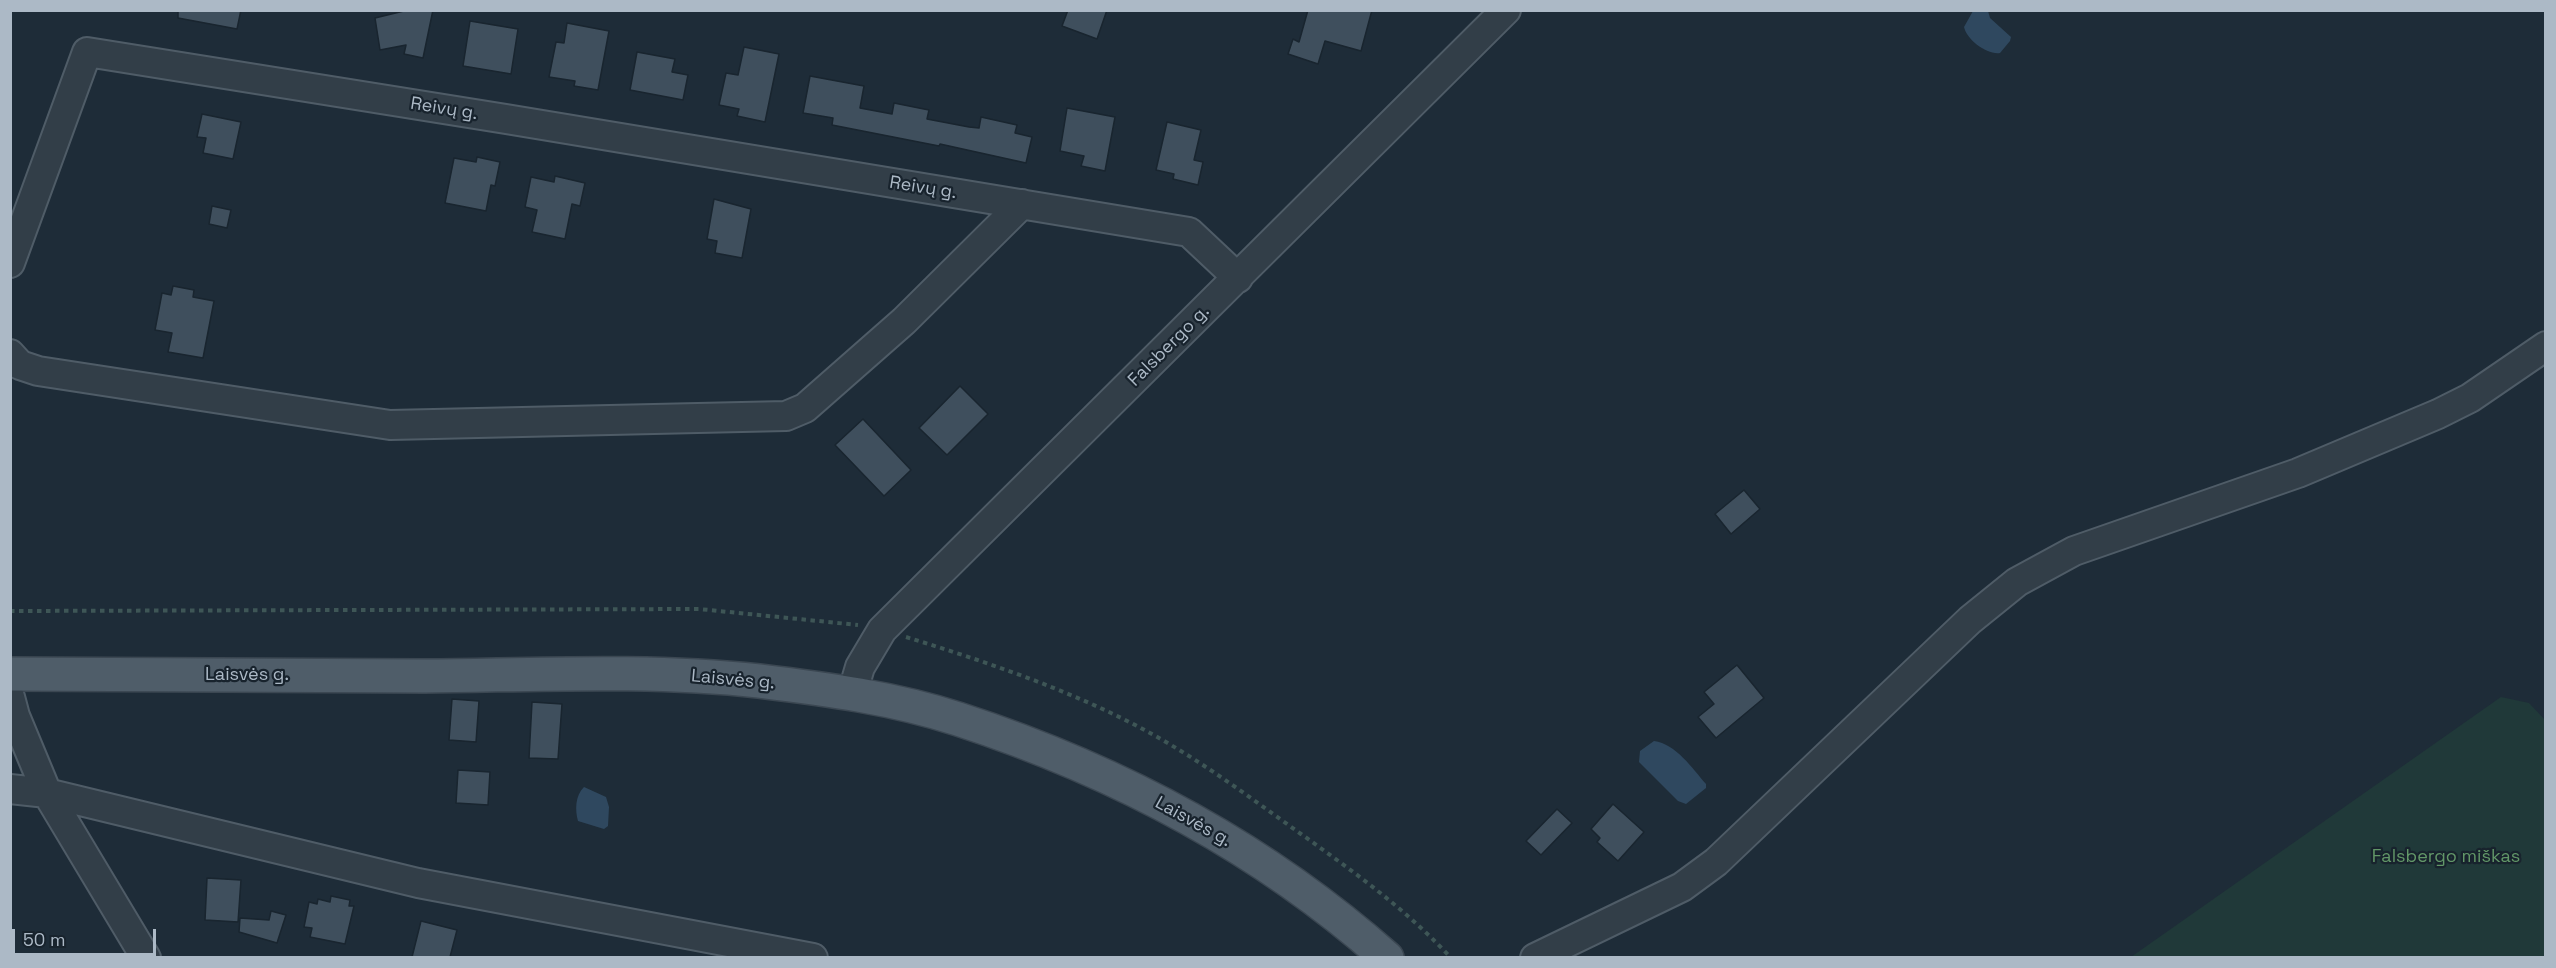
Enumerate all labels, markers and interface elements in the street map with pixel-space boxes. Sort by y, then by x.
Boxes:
street label: Reivų g. [409,93,479,125]
street label: Reivų g. [888,172,958,204]
street label: Falsbergo g. [1124,301,1214,391]
street label: Laisvės g. [205,664,289,686]
street label: Laisvės g. [690,666,776,694]
street label: Laisvės g. [1151,792,1235,852]
park label: Falsbergo miškas [2372,846,2520,868]
scale bar [15,917,159,955]
text: 50 m [23,928,65,951]

